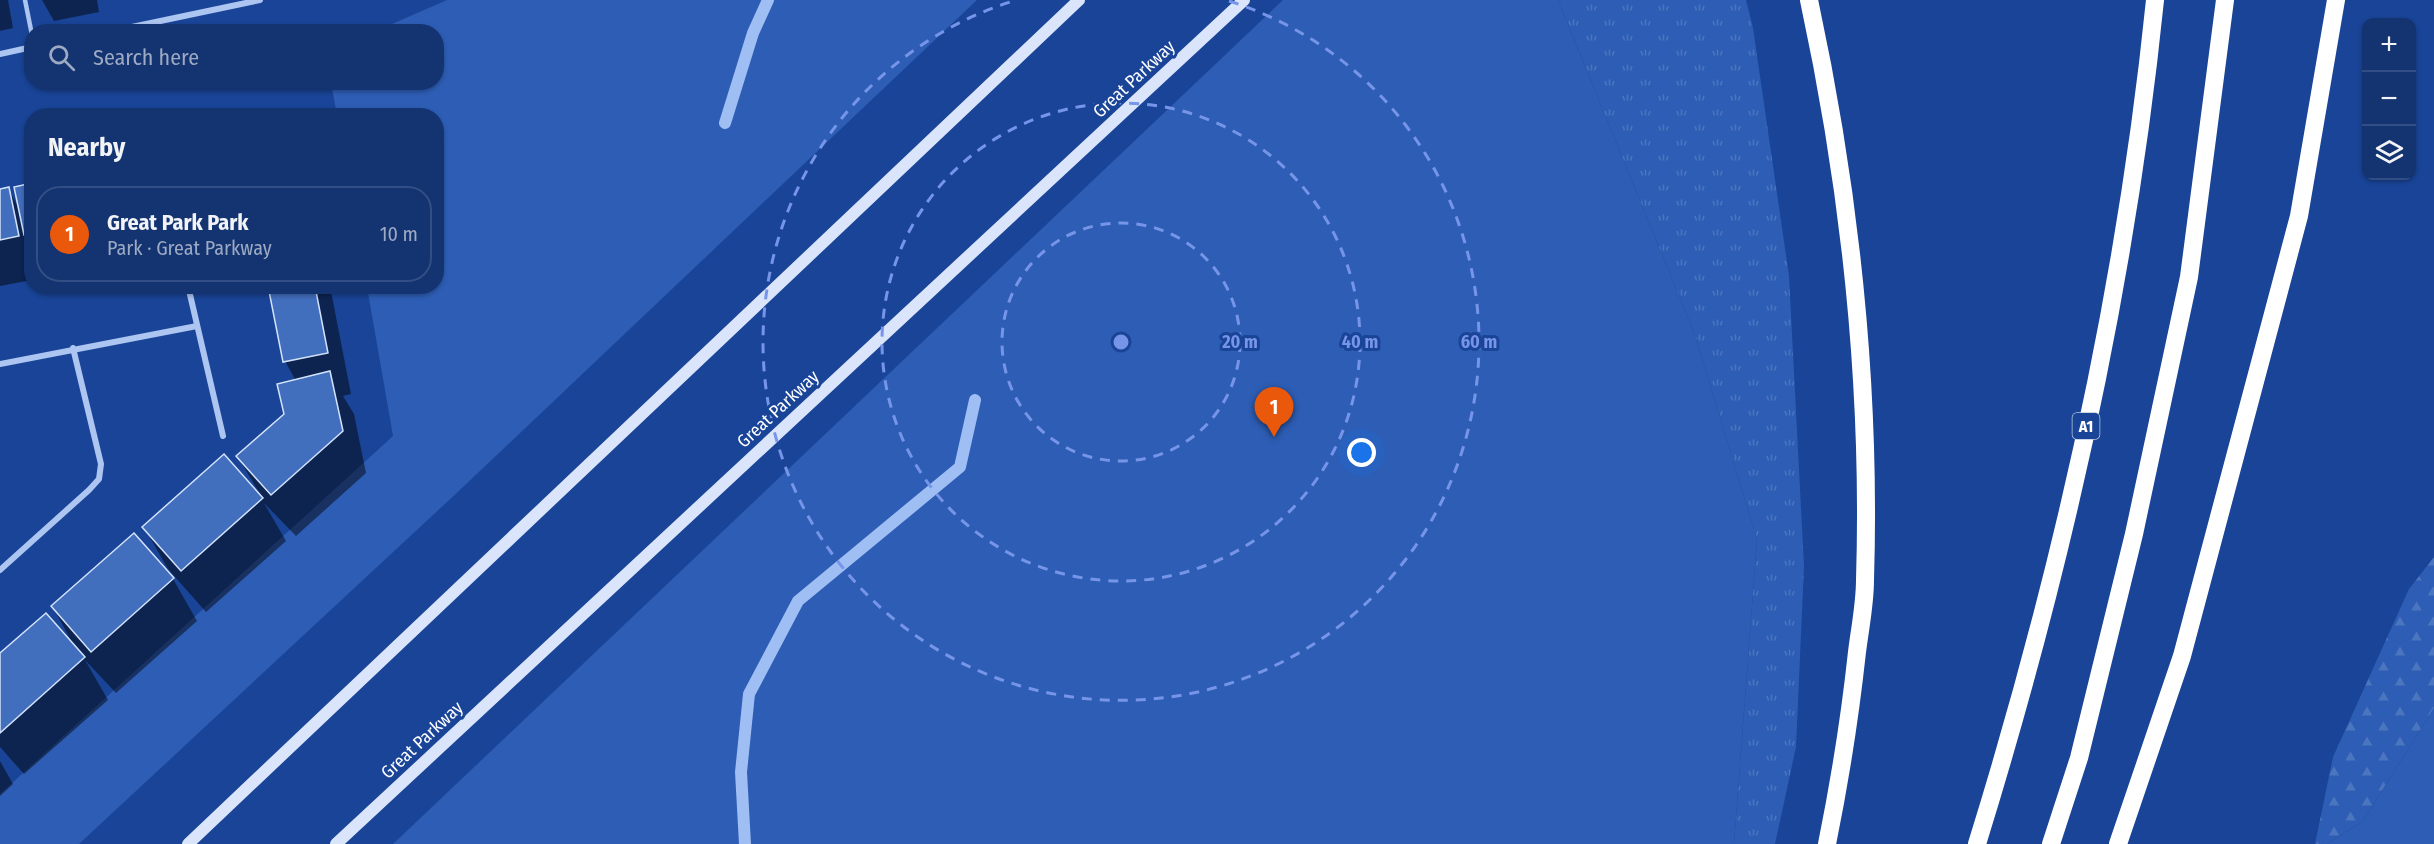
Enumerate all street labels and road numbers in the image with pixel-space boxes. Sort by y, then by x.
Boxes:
street label: Great Parkway [1089,36,1179,122]
street label: Great Parkway [733,366,823,452]
road number: A1 [2072,413,2100,439]
street label: Great Parkway [377,697,467,783]

